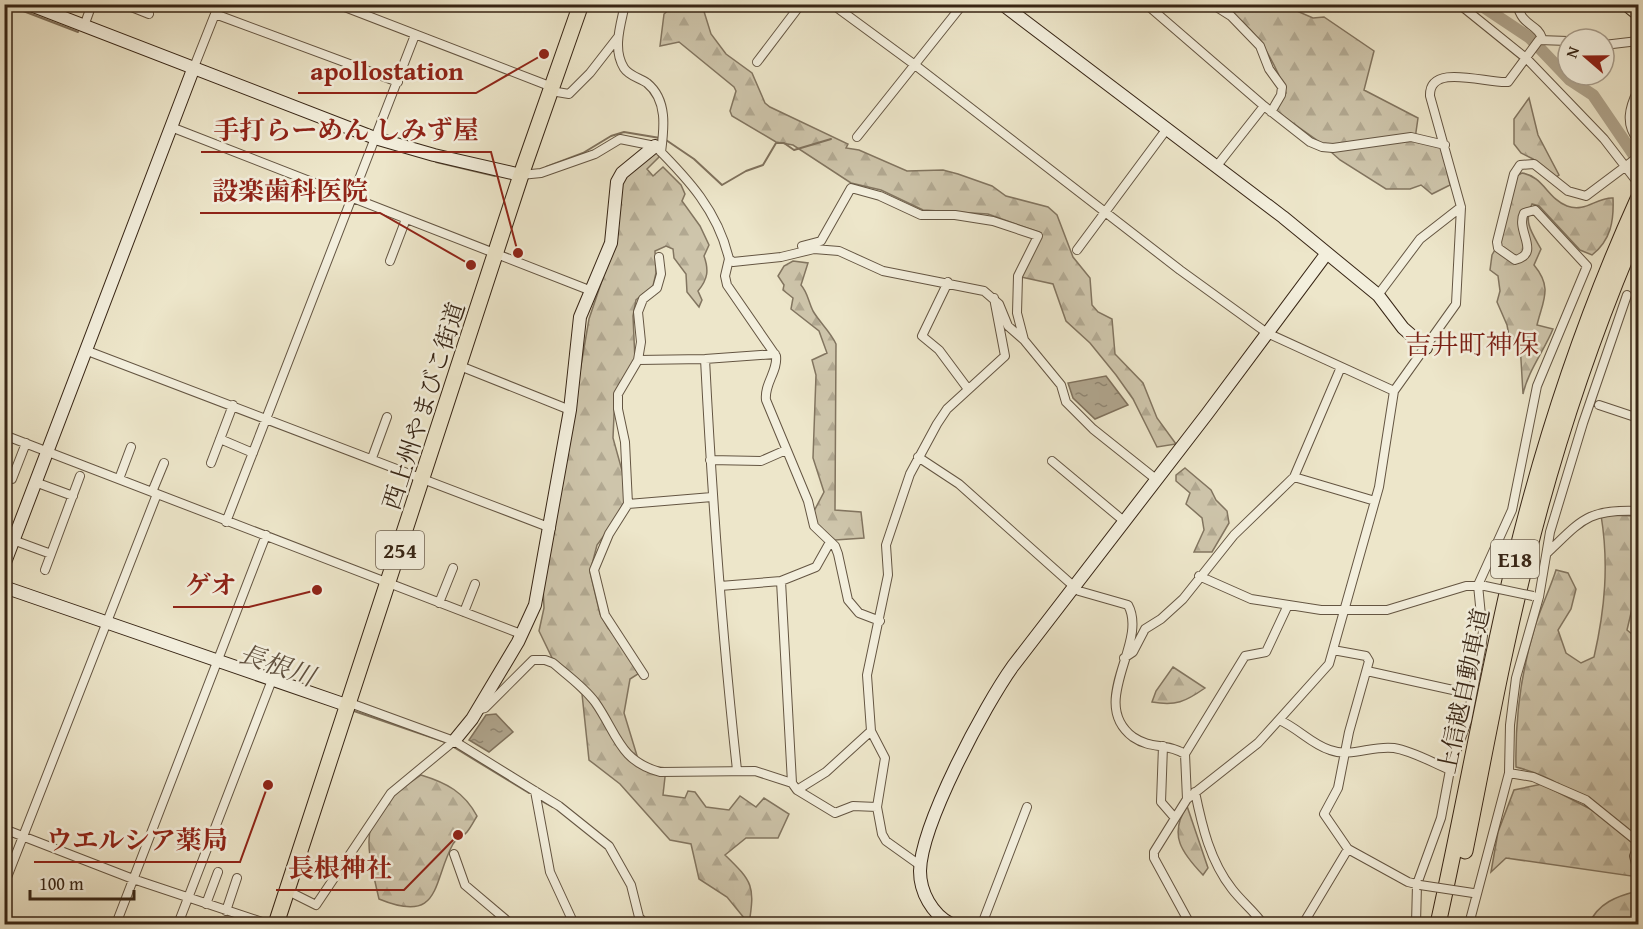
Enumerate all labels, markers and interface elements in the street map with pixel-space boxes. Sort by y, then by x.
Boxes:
north arrow [1556,27,1616,87]
text: N [1559,42,1585,61]
callout: apollostation [298,49,476,93]
text: apollostation [310,51,464,90]
callout: 手打らーめん しみず屋 [201,108,491,152]
text: 手打らーめん しみず屋 [213,110,479,149]
callout: 設楽歯科医院 [200,169,380,213]
text: 設楽歯科医院 [212,171,368,210]
street label: 西上州やまびこ街道 [374,298,474,514]
district label: 吉井町神保 [1405,324,1540,364]
road number: 254 [376,531,424,569]
road number: E18 [1491,540,1539,578]
callout: ゲオ [173,563,249,607]
text: ゲオ [185,565,237,604]
street label: 上信越自動車道 [1429,605,1498,777]
water label: 長根川 [234,633,323,697]
callout: ウエルシア薬局 [34,818,240,862]
text: ウエルシア薬局 [46,820,228,859]
callout: 長根神社 [276,846,404,890]
text: 長根神社 [288,848,392,887]
scale bar [30,863,134,901]
text: 100 m [39,870,84,897]

